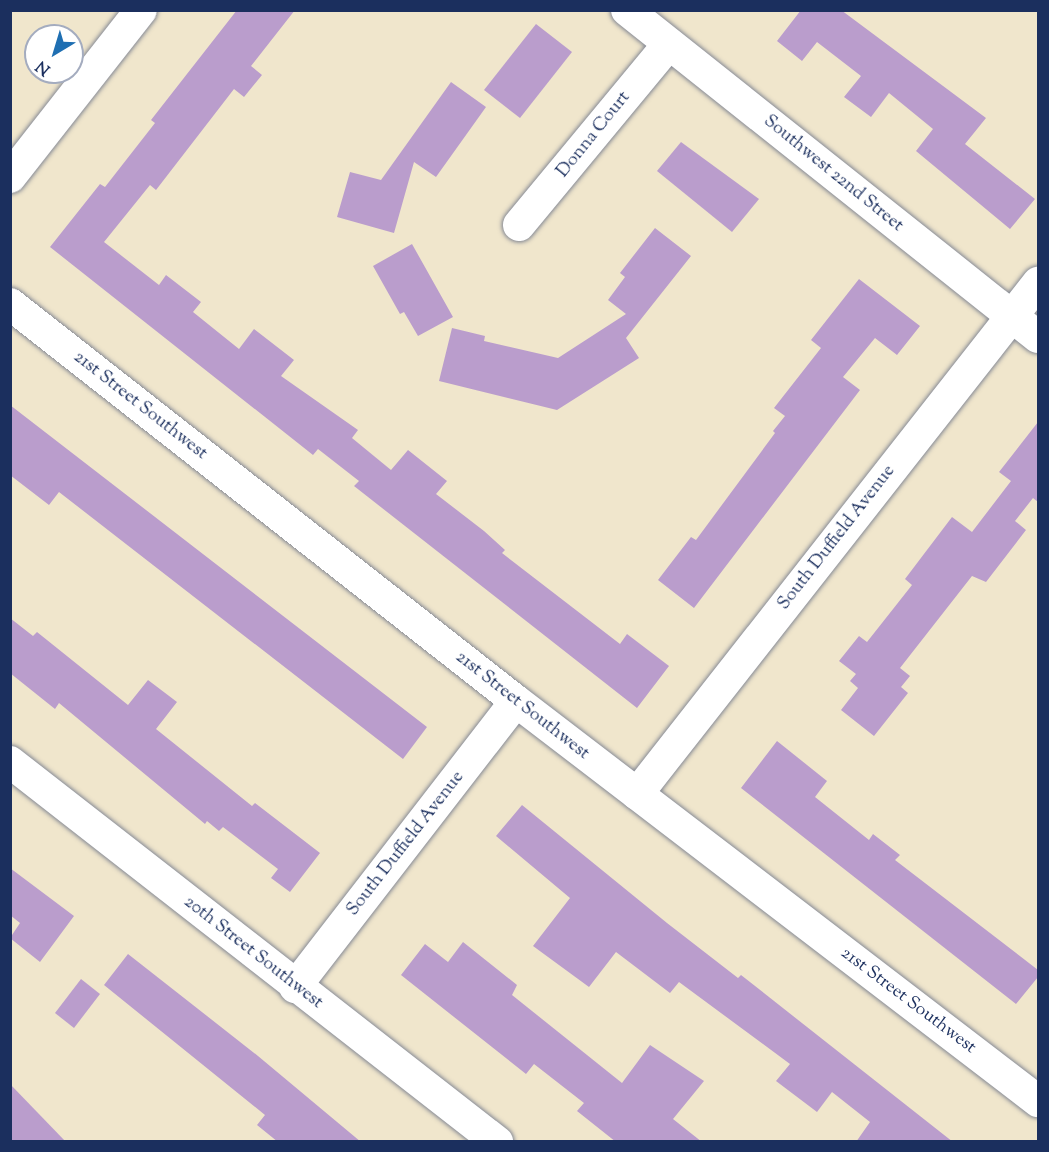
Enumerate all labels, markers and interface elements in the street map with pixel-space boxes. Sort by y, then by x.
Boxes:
north arrow [24,24,84,84]
text: N [32,54,56,80]
street label: Donna Court [553,88,635,182]
street label: Southwest 22nd Street [759,111,907,237]
street label: 21st Street Southwest [69,347,211,465]
street label: South Duffield Avenue [774,461,900,615]
street label: 21st Street Southwest [451,647,593,765]
street label: South Duffield Avenue [343,767,469,921]
street label: 20th Street Southwest [179,892,327,1014]
street label: 21st Street Southwest [836,943,980,1059]

